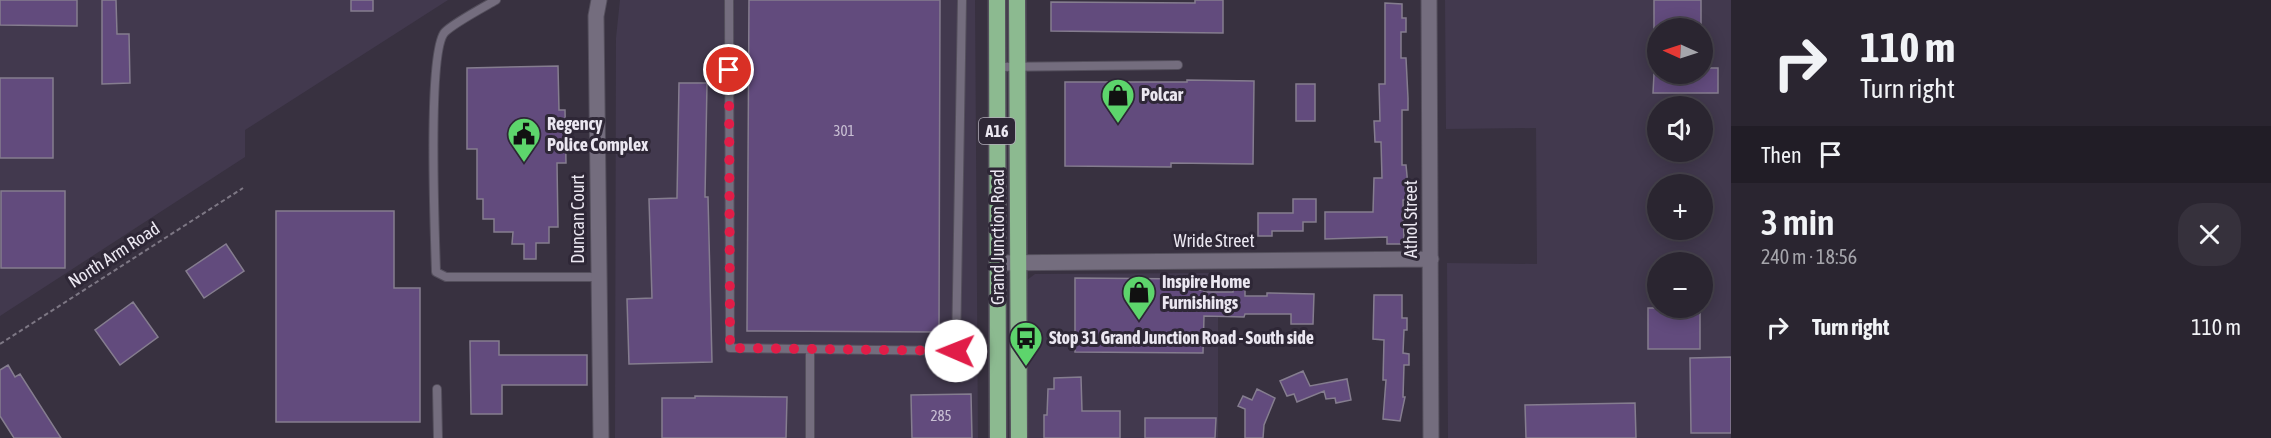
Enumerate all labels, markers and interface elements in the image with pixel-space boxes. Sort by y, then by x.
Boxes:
north arrow [1647,18,1713,84]
map controls [1647,18,1713,318]
text: 110 m [1860,23,1955,71]
icon: right [1761,24,1839,102]
pin [703,44,754,95]
icon: arrive [712,53,745,86]
text: Turn right [1860,73,1955,104]
shop icon: Polcar [1100,77,1136,124]
place label: Polcar [1141,84,1184,105]
button: sound [1647,96,1713,162]
place label: Regency Police Complex [547,113,649,155]
public building icon: Regency Police Complex [506,116,542,163]
road number: A16 [979,118,1015,144]
house number: 301 [833,122,855,139]
icon: arrive [1814,138,1847,171]
text: Then [1761,142,1802,168]
street label: Grand Junction Road [987,169,1008,305]
street label: Duncan Court [567,174,588,264]
button: + [1647,174,1713,240]
street label: Athol Street [1400,180,1421,258]
text: 3 min [1761,201,1835,243]
button: close [2178,203,2241,266]
street label: North Arm Road [64,217,163,292]
street label: Wride Street [1173,230,1255,251]
text: 240 m · 18:56 [1761,245,1857,268]
button: − [1647,252,1713,318]
place label: Inspire Home Furnishings [1162,271,1250,313]
shop icon: Inspire Home Furnishings [1121,274,1157,321]
icon: right [1761,311,1794,344]
text: Turn right [1812,314,1889,340]
text: 110 m [2191,314,2241,340]
position arrow [924,319,988,383]
bus stop icon: Stop 31 Grand Junction Road - South side [1008,320,1044,367]
place label: Stop 31 Grand Junction Road - South side [1049,327,1314,348]
house number: 285 [930,407,952,424]

